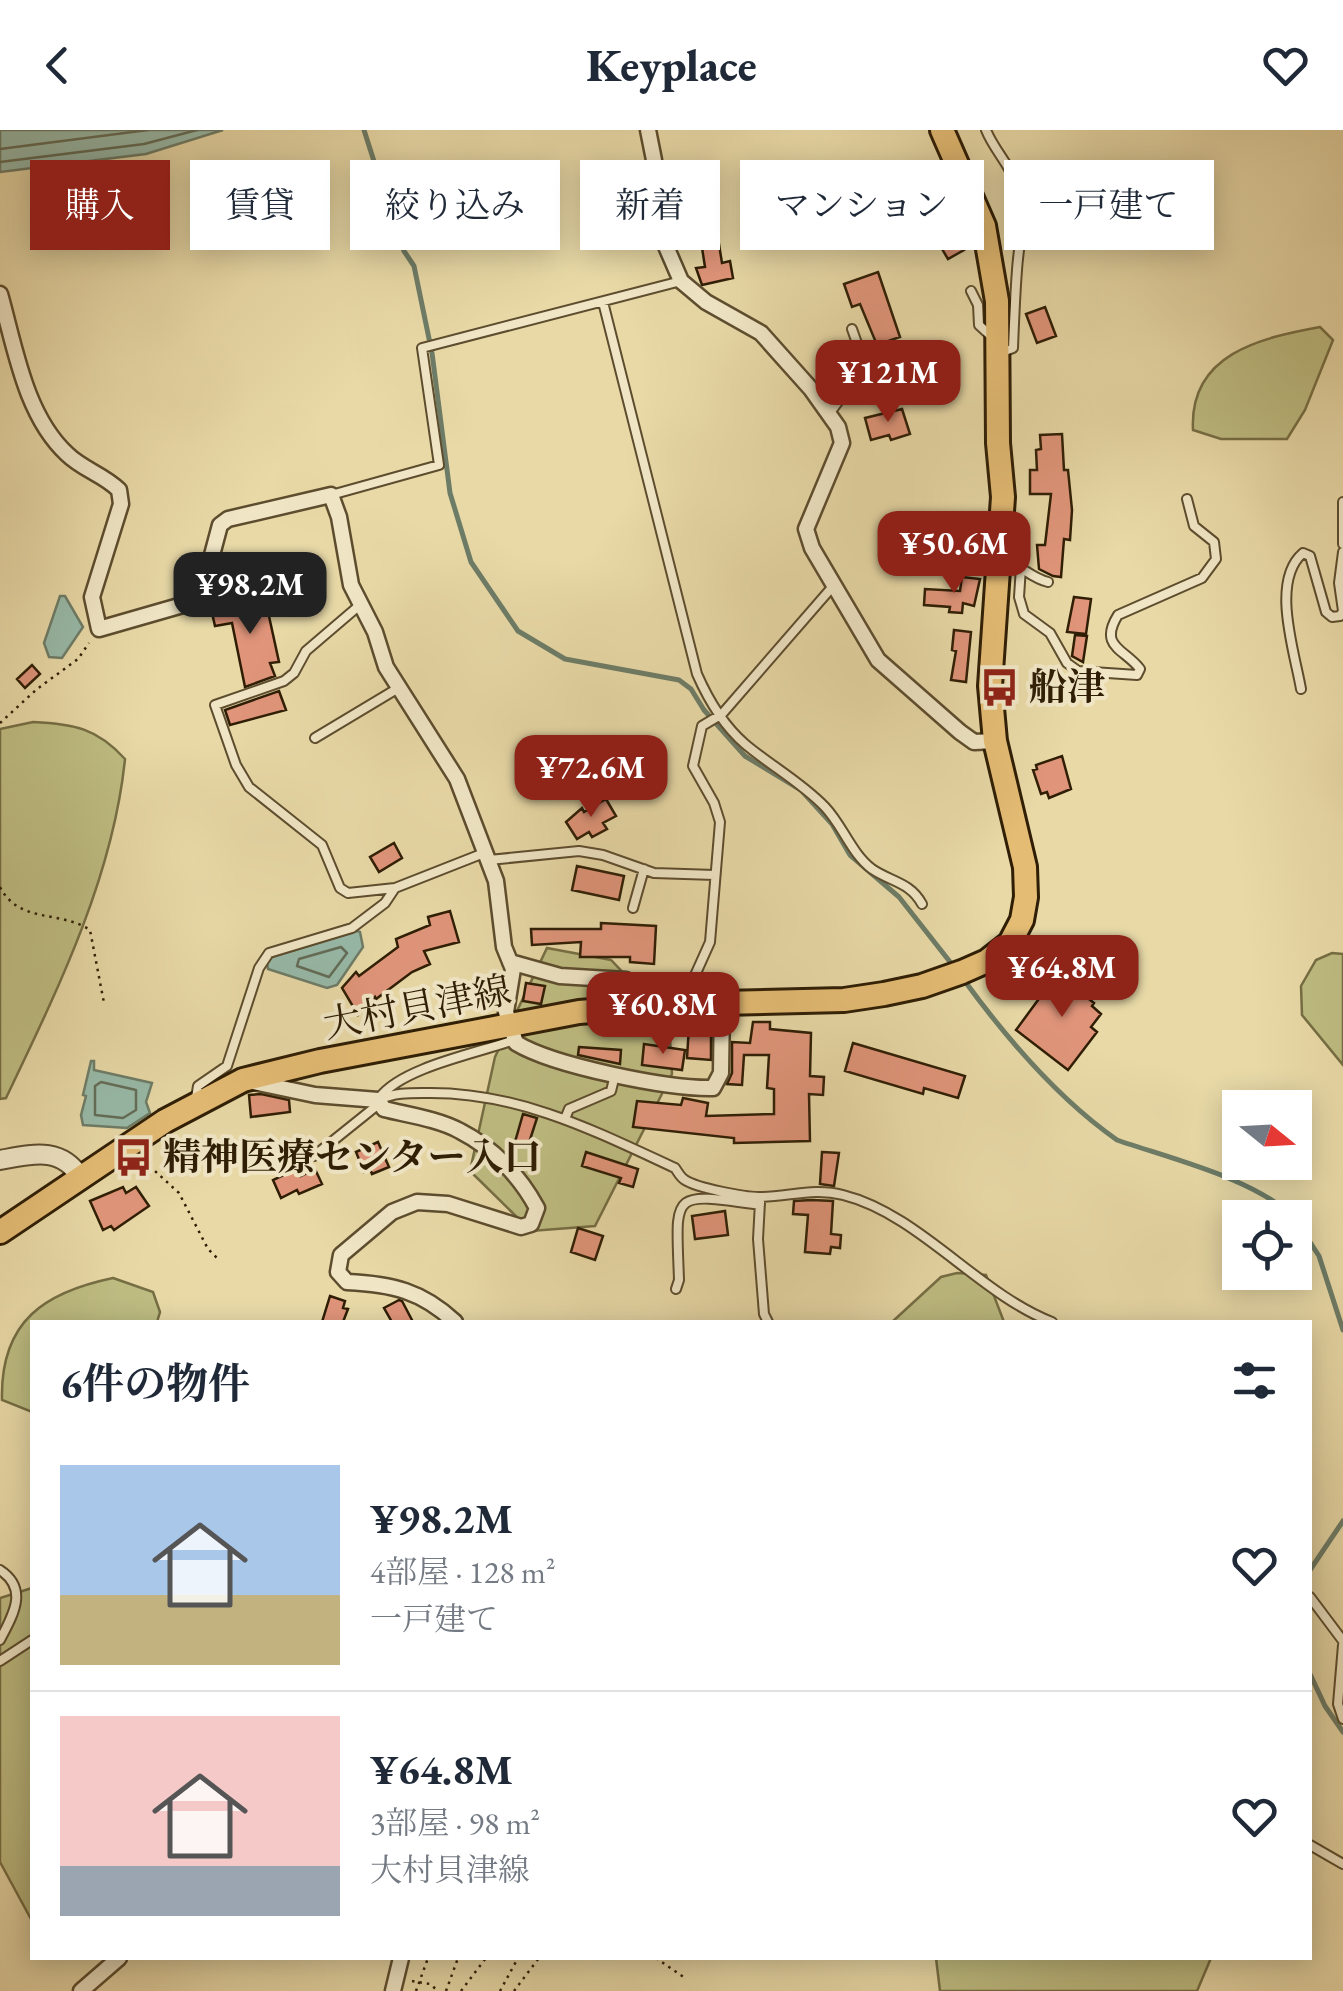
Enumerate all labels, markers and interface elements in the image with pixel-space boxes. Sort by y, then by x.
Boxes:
text: Keyplace [586,36,757,94]
icon: back [30,38,85,93]
icon: heart [1258,38,1313,93]
chip: 購入 [30,160,170,250]
chip: 賃貸 [190,160,330,250]
chip: 絞り込み [350,160,560,250]
chip: 新着 [580,160,720,250]
chip: マンション [740,160,984,250]
chip: 一戸建て [1004,160,1214,250]
pin: ¥121M [818,340,958,425]
text: ¥121M [837,351,939,393]
pin: ¥50.6M [873,511,1035,596]
text: ¥50.6M [900,522,1008,564]
pin: ¥98.2M [169,552,331,637]
text: ¥98.2M [196,563,304,605]
place label: 船津 [1029,662,1105,711]
bus stop icon: 船津 [978,666,1020,708]
pin: ¥72.6M [510,735,672,820]
text: ¥72.6M [537,746,645,788]
pin: ¥64.8M [981,935,1143,1020]
text: ¥64.8M [1008,946,1116,988]
street label: 大村貝津線 [319,964,515,1049]
pin: ¥60.8M [582,972,744,1057]
text: ¥60.8M [609,983,717,1025]
north arrow [1222,1090,1312,1180]
map controls [1222,1090,1312,1290]
place label: 精神医療センター入口 [163,1132,541,1181]
bus stop icon: 精神医療センター入口 [112,1136,154,1178]
button: locate [1222,1200,1312,1290]
icon: filters [1227,1353,1282,1408]
text: 6件の物件 [60,1356,250,1411]
text: ¥98.2M [370,1491,513,1546]
icon: home [140,1505,260,1625]
icon: heart [1227,1538,1282,1593]
text: 4部屋 · 128 m² [370,1551,556,1593]
text: 一戸建て [370,1598,498,1640]
text: ¥64.8M [370,1742,513,1797]
icon: home [140,1756,260,1876]
icon: heart [1227,1789,1282,1844]
text: 3部屋 · 98 m² [370,1802,540,1844]
text: 大村貝津線 [370,1849,530,1891]

